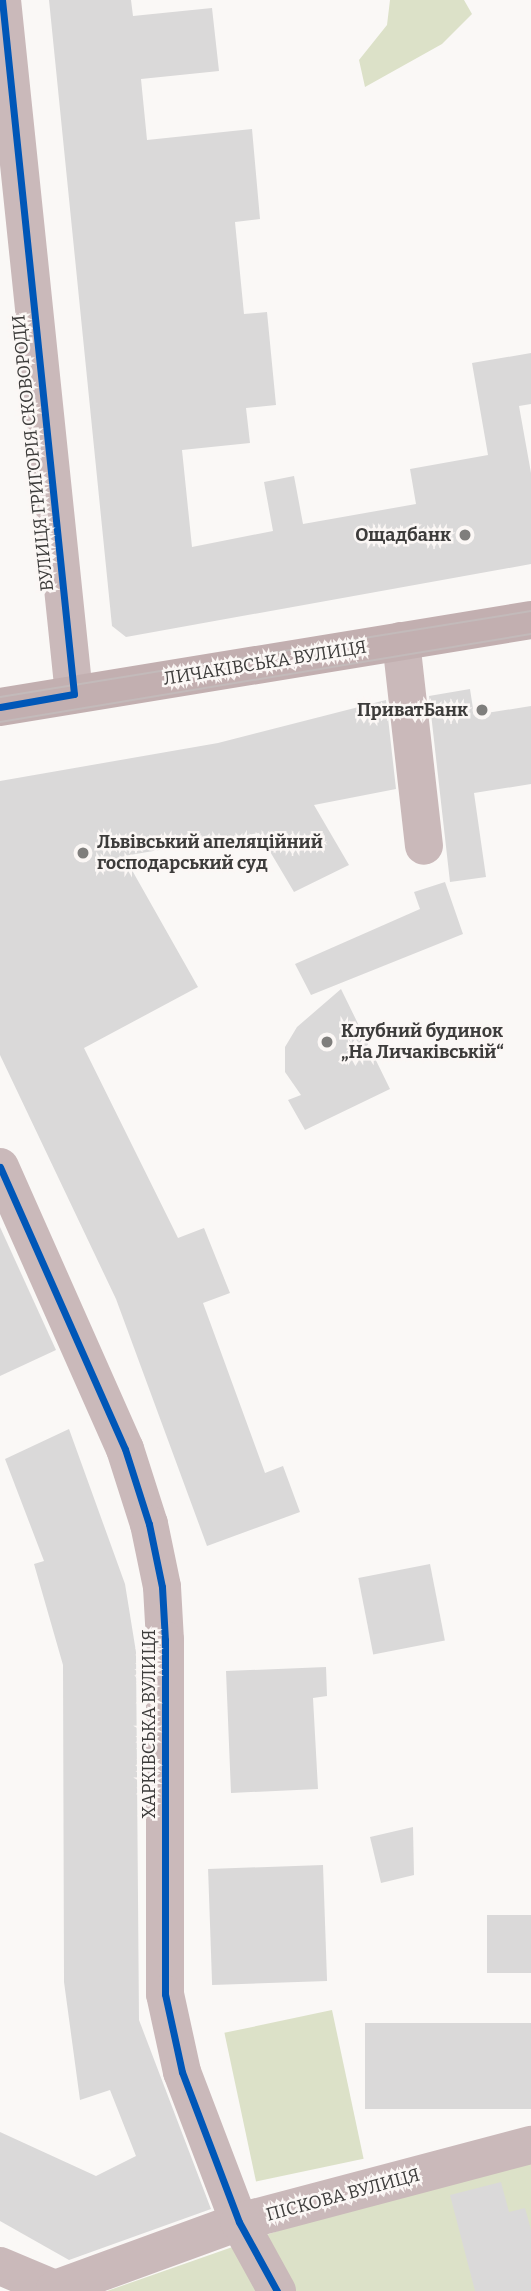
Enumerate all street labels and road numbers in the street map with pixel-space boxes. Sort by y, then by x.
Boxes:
street label: ВУЛИЦЯ ГРИГОРІЯ СКОВОРОДИ [8,314,58,592]
street label: ЛИЧАКІВСЬКА ВУЛИЦЯ [162,636,368,690]
street label: ХАРКІВСЬКА ВУЛИЦЯ [138,1629,160,1819]
street label: ПІСКОВА ВУЛИЦЯ [264,2164,422,2226]

